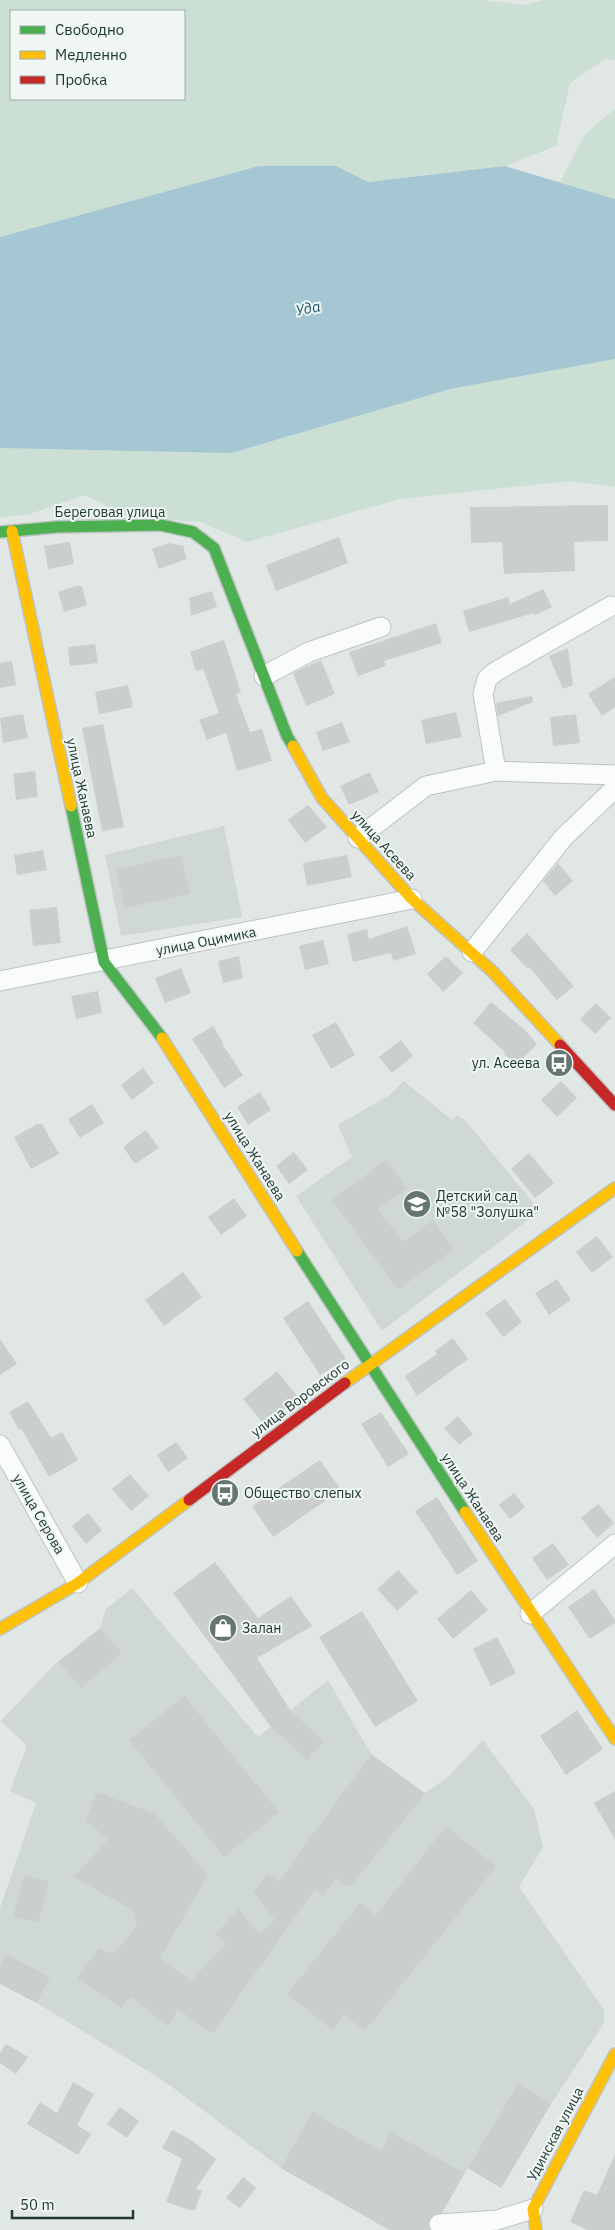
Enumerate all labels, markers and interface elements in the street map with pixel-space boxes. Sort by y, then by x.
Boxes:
legend [10,10,185,100]
text: Свободно [55,20,124,39]
text: Медленно [55,45,127,64]
text: Пробка [55,70,107,89]
water label: Уда [294,296,322,320]
street label: Береговая улица [55,503,166,521]
street label: улица Жанаева [63,736,101,840]
street label: улица Асеева [348,806,421,884]
street label: улица Оцимика [154,922,258,960]
bus stop icon: ул. Асеева [544,1048,574,1078]
place label: ул. Асеева [472,1054,541,1072]
street label: улица Жанаева [220,1108,290,1204]
place label: Детский сад №58 "Золушка" [436,1187,539,1221]
school or university icon: Детский сад №58 "Золушка" [402,1189,432,1219]
street label: улица Воровского [247,1355,353,1441]
street label: улица Жанаева [438,1449,509,1545]
street label: улица Серова [9,1471,69,1558]
bus stop icon: Общество слепых [210,1478,240,1508]
place label: Общество слепых [244,1484,362,1502]
shop icon: Залан [208,1613,238,1643]
place label: Залан [242,1619,282,1637]
street label: Удинская улица [523,2083,588,2184]
scale bar [12,2188,134,2220]
text: 50 m [20,2195,55,2214]

